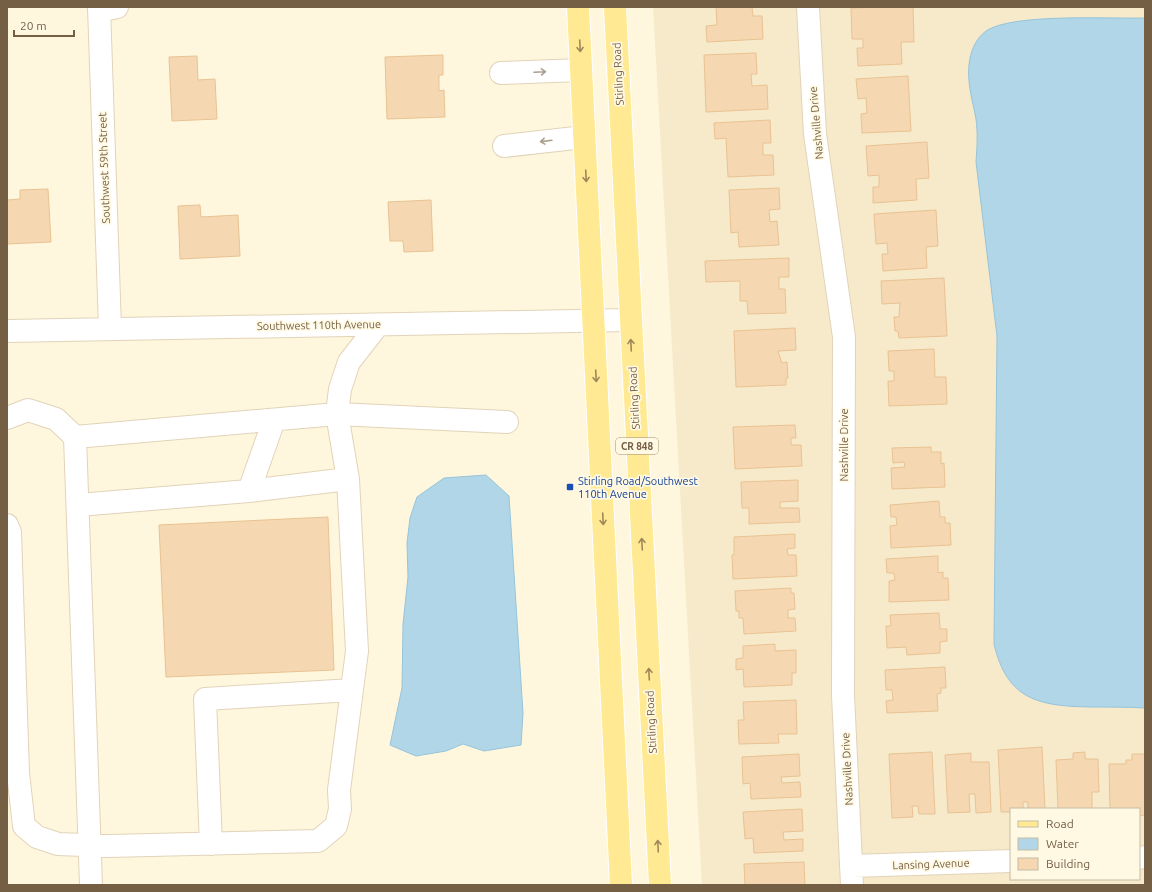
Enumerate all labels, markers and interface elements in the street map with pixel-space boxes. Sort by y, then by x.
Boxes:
scale bar [14,12,74,38]
text: 20 m [20,19,47,32]
one-way arrow [577,39,584,52]
street label: Stirling Road [610,42,626,106]
one-way arrow [533,68,546,75]
street label: Nashville Drive [807,86,825,160]
street label: Southwest 59th Street [96,111,112,224]
one-way arrow [540,137,553,145]
one-way arrow [583,169,590,182]
street label: Southwest 110th Avenue [257,318,381,332]
one-way arrow [628,339,635,352]
street label: Stirling Road [626,366,642,430]
one-way arrow [592,369,599,382]
street label: Nashville Drive [838,409,850,481]
road number: CR 848 [616,438,658,454]
place label: Stirling Road/Southwest 110th Avenue [578,475,698,500]
marker: Stirling Road/Southwest 110th Avenue [565,482,575,492]
one-way arrow [599,512,606,525]
one-way arrow [638,538,645,551]
one-way arrow [645,668,652,681]
street label: Stirling Road [643,690,659,754]
street label: Nashville Drive [839,732,855,806]
legend [1010,808,1140,880]
text: Road [1046,817,1074,830]
text: Water [1046,837,1079,850]
one-way arrow [654,840,661,853]
street label: Lansing Avenue [892,857,970,871]
text: Building [1046,857,1090,870]

